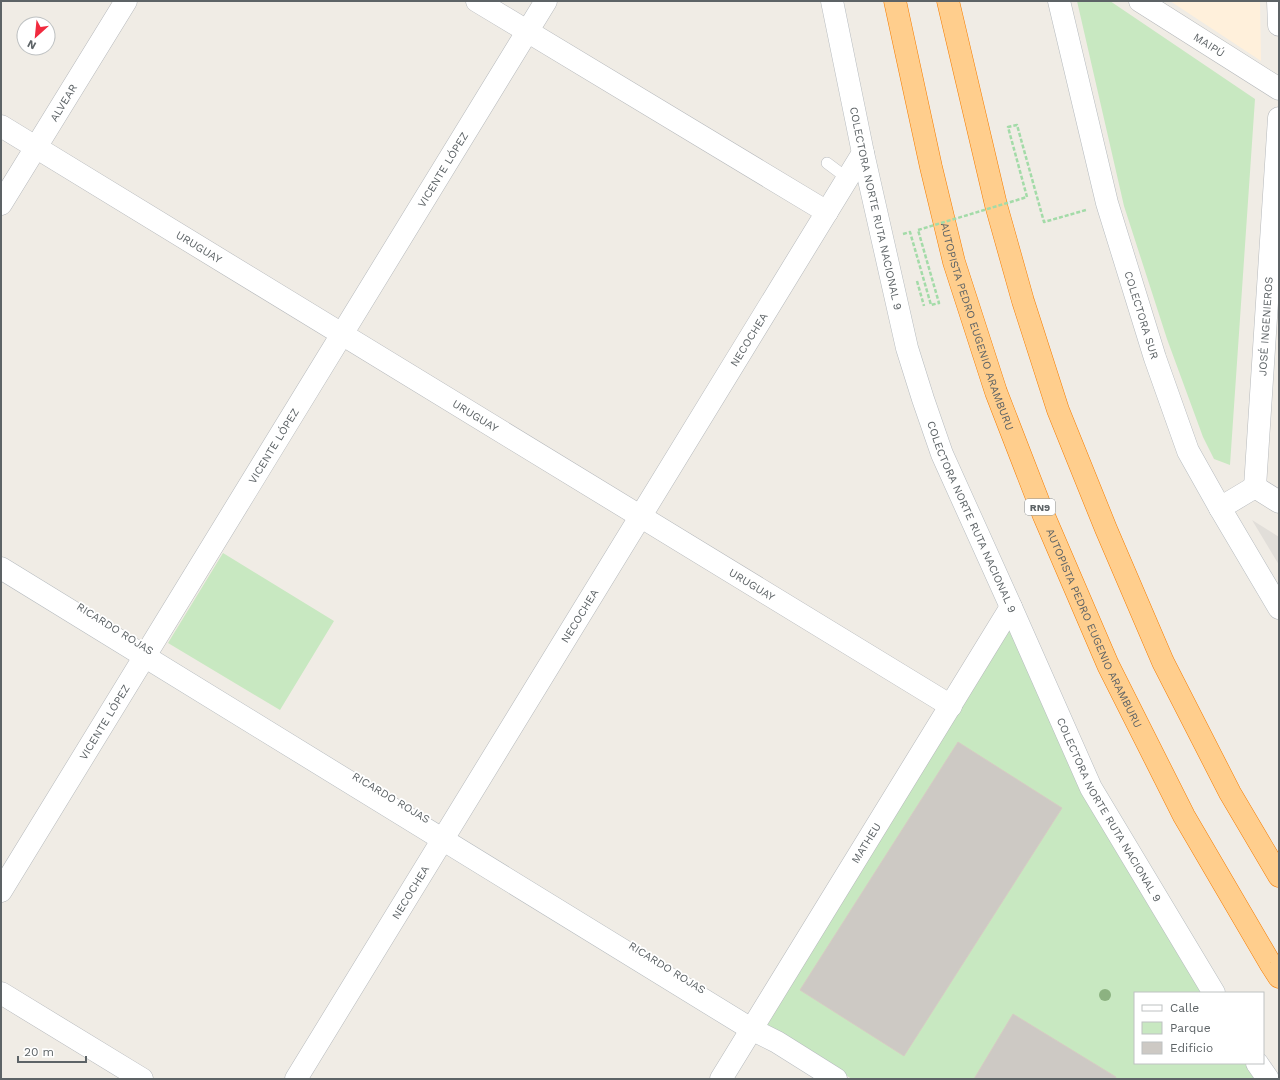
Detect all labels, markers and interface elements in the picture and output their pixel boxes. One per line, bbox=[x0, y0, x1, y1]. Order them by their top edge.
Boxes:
north arrow bbox=[16, 16, 56, 56]
street label: MAIPÚ bbox=[1191, 30, 1228, 60]
text: N bbox=[25, 37, 38, 52]
street label: ALVEAR bbox=[47, 82, 80, 124]
street label: COLECTORA NORTE RUTA NACIONAL 9 bbox=[847, 106, 905, 312]
street label: VICENTE LÓPEZ bbox=[415, 130, 471, 209]
street label: AUTOPISTA PEDRO EUGENIO ARAMBURU bbox=[938, 221, 1017, 432]
street label: URUGUAY bbox=[174, 228, 225, 266]
street label: COLECTORA SUR bbox=[1122, 269, 1161, 361]
street label: JOSÉ INGENIEROS bbox=[1256, 276, 1275, 376]
street label: NECOCHEA bbox=[727, 310, 770, 369]
street label: URUGUAY bbox=[450, 397, 501, 435]
street label: VICENTE LÓPEZ bbox=[246, 406, 302, 486]
street label: COLECTORA NORTE RUTA NACIONAL 9 bbox=[925, 419, 1019, 615]
road number: RN9 bbox=[1025, 499, 1055, 515]
street label: AUTOPISTA PEDRO EUGENIO ARAMBURU bbox=[1044, 526, 1145, 730]
street label: URUGUAY bbox=[727, 566, 778, 604]
street label: NECOCHEA bbox=[558, 587, 601, 645]
street label: RICARDO ROJAS bbox=[74, 600, 156, 658]
street label: VICENTE LÓPEZ bbox=[76, 682, 132, 762]
street label: COLECTORA NORTE RUTA NACIONAL 9 bbox=[1054, 716, 1164, 904]
street label: RICARDO ROJAS bbox=[350, 770, 432, 826]
street label: MATHEU bbox=[849, 820, 883, 866]
street label: NECOCHEA bbox=[389, 863, 432, 921]
street label: RICARDO ROJAS bbox=[626, 939, 708, 997]
legend bbox=[1134, 992, 1264, 1064]
text: Calle bbox=[1170, 1001, 1199, 1015]
text: Parque bbox=[1170, 1021, 1211, 1035]
scale bar bbox=[18, 1038, 86, 1064]
text: Edificio bbox=[1170, 1041, 1213, 1055]
text: 20 m bbox=[24, 1045, 54, 1059]

